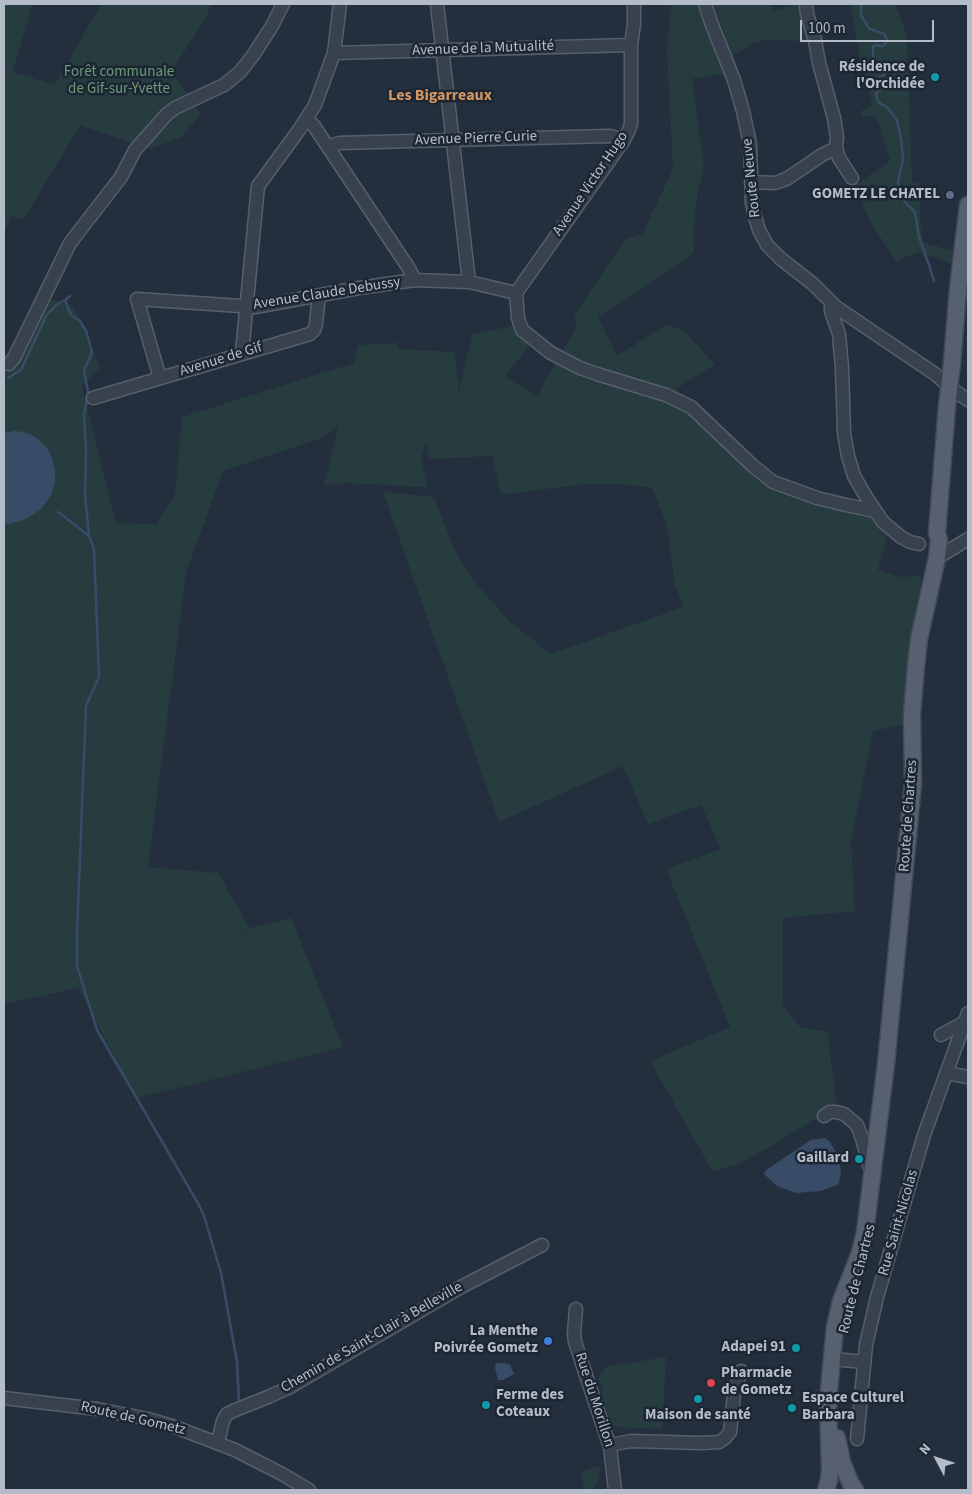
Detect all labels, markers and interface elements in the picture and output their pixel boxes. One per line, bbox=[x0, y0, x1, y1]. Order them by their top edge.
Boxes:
scale bar bbox=[802, 10, 936, 42]
text: 100 m bbox=[808, 18, 846, 39]
street label: Avenue de la Mutualité bbox=[412, 38, 554, 60]
place label: Résidence de l'Orchidée bbox=[839, 59, 925, 94]
park label: Forêt communale de Gif-sur-Yvette bbox=[64, 64, 174, 99]
marker: Résidence de l'Orchidée bbox=[929, 71, 941, 83]
district label: Les Bigarreaux bbox=[388, 86, 492, 106]
street label: Avenue Pierre Curie bbox=[414, 128, 538, 150]
street label: Avenue Victor Hugo bbox=[549, 128, 633, 240]
street label: Route Neuve bbox=[739, 137, 765, 219]
place label: GOMETZ LE CHATEL bbox=[812, 186, 940, 204]
marker: GOMETZ LE CHATEL bbox=[944, 189, 956, 201]
street label: Avenue Claude Debussy bbox=[252, 273, 402, 315]
street label: Avenue de Gif bbox=[178, 339, 264, 381]
street label: Route de Chartres bbox=[896, 759, 922, 873]
place label: Gaillard bbox=[796, 1150, 849, 1168]
marker: Gaillard bbox=[853, 1153, 865, 1165]
street label: Rue Saint-Nicolas bbox=[875, 1168, 923, 1278]
street label: Route de Chartres bbox=[836, 1222, 880, 1336]
street label: Chemin de Saint-Clair à Belleville bbox=[278, 1279, 466, 1397]
place label: La Menthe Poivrée Gometz bbox=[434, 1323, 538, 1358]
marker: La Menthe Poivrée Gometz bbox=[542, 1335, 554, 1347]
place label: Adapei 91 bbox=[722, 1339, 786, 1357]
marker: Adapei 91 bbox=[790, 1342, 802, 1354]
street label: Rue du Morillon bbox=[570, 1350, 618, 1450]
place label: Pharmacie de Gometz bbox=[721, 1365, 792, 1400]
marker: Pharmacie de Gometz bbox=[705, 1377, 717, 1389]
place label: Ferme des Coteaux bbox=[496, 1387, 564, 1422]
place label: Espace Culturel Barbara bbox=[802, 1390, 904, 1425]
marker: Maison de santé bbox=[692, 1393, 704, 1405]
street label: Route de Gometz bbox=[79, 1398, 187, 1440]
marker: Ferme des Coteaux bbox=[480, 1399, 492, 1411]
marker: Espace Culturel Barbara bbox=[786, 1402, 798, 1414]
place label: Maison de santé bbox=[645, 1407, 751, 1425]
north arrow bbox=[912, 1434, 962, 1484]
text: N bbox=[915, 1439, 936, 1459]

